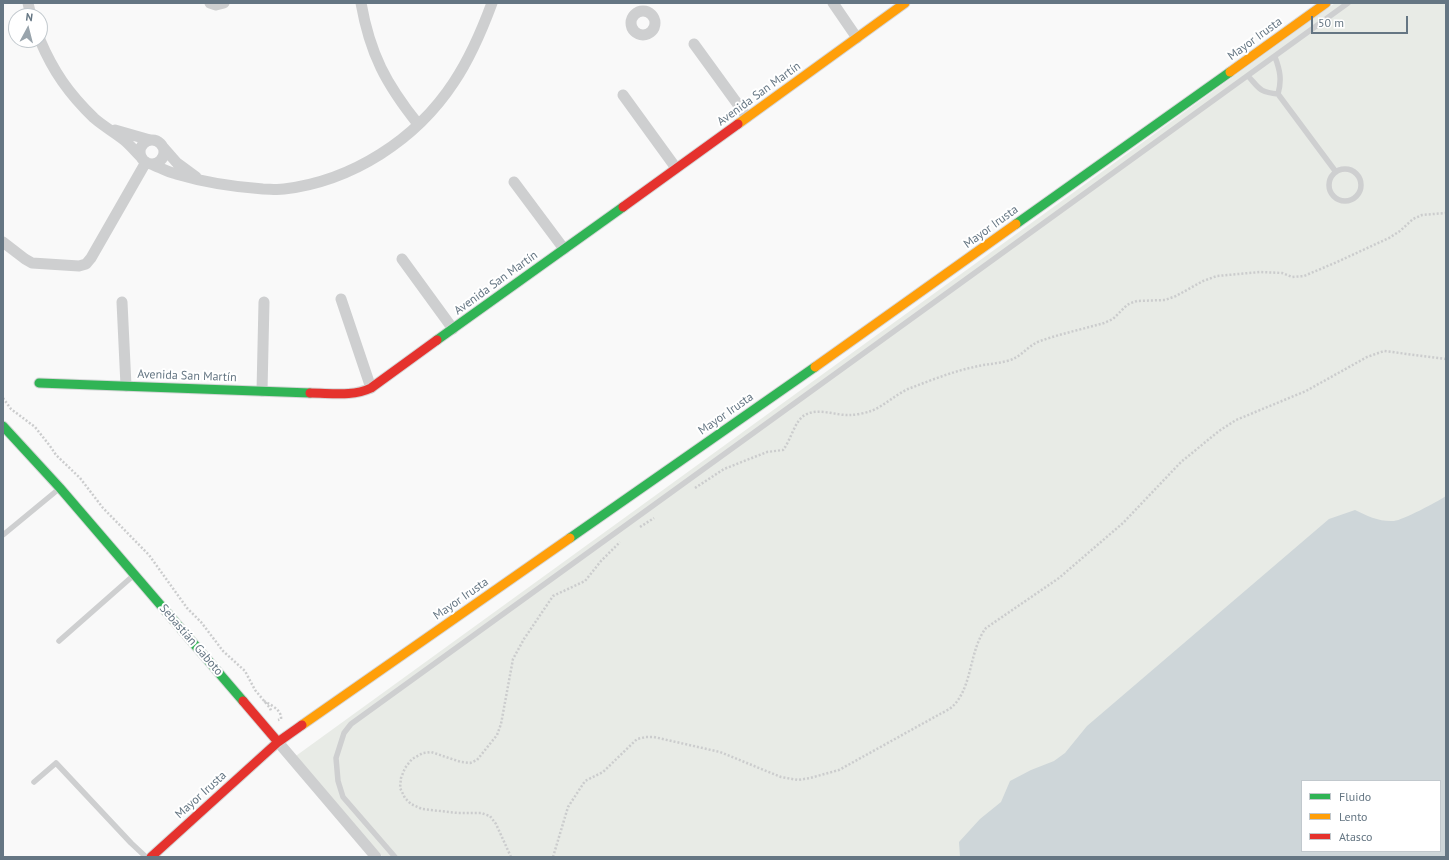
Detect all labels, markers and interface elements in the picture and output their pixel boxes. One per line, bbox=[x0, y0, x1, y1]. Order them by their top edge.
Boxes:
north arrow bbox=[8, 8, 48, 48]
scale bar bbox=[1313, 8, 1410, 34]
text: N bbox=[25, 10, 34, 24]
street label: Mayor Irusta bbox=[1225, 14, 1285, 64]
text: 50 m bbox=[1318, 15, 1344, 30]
street label: Avenida San Martín bbox=[714, 59, 804, 129]
street label: Mayor Irusta bbox=[961, 202, 1021, 252]
street label: Avenida San Martín bbox=[451, 248, 541, 318]
street label: Avenida San Martín bbox=[137, 367, 237, 385]
street label: Mayor Irusta bbox=[696, 390, 756, 438]
street label: Mayor Irusta bbox=[431, 575, 491, 623]
street label: Sebastián Gaboto bbox=[156, 601, 226, 679]
street label: Mayor Irusta bbox=[173, 768, 229, 822]
legend bbox=[1301, 780, 1441, 852]
text: Fluido bbox=[1339, 789, 1371, 804]
text: Lento bbox=[1339, 809, 1368, 824]
text: Atasco bbox=[1339, 829, 1372, 844]

